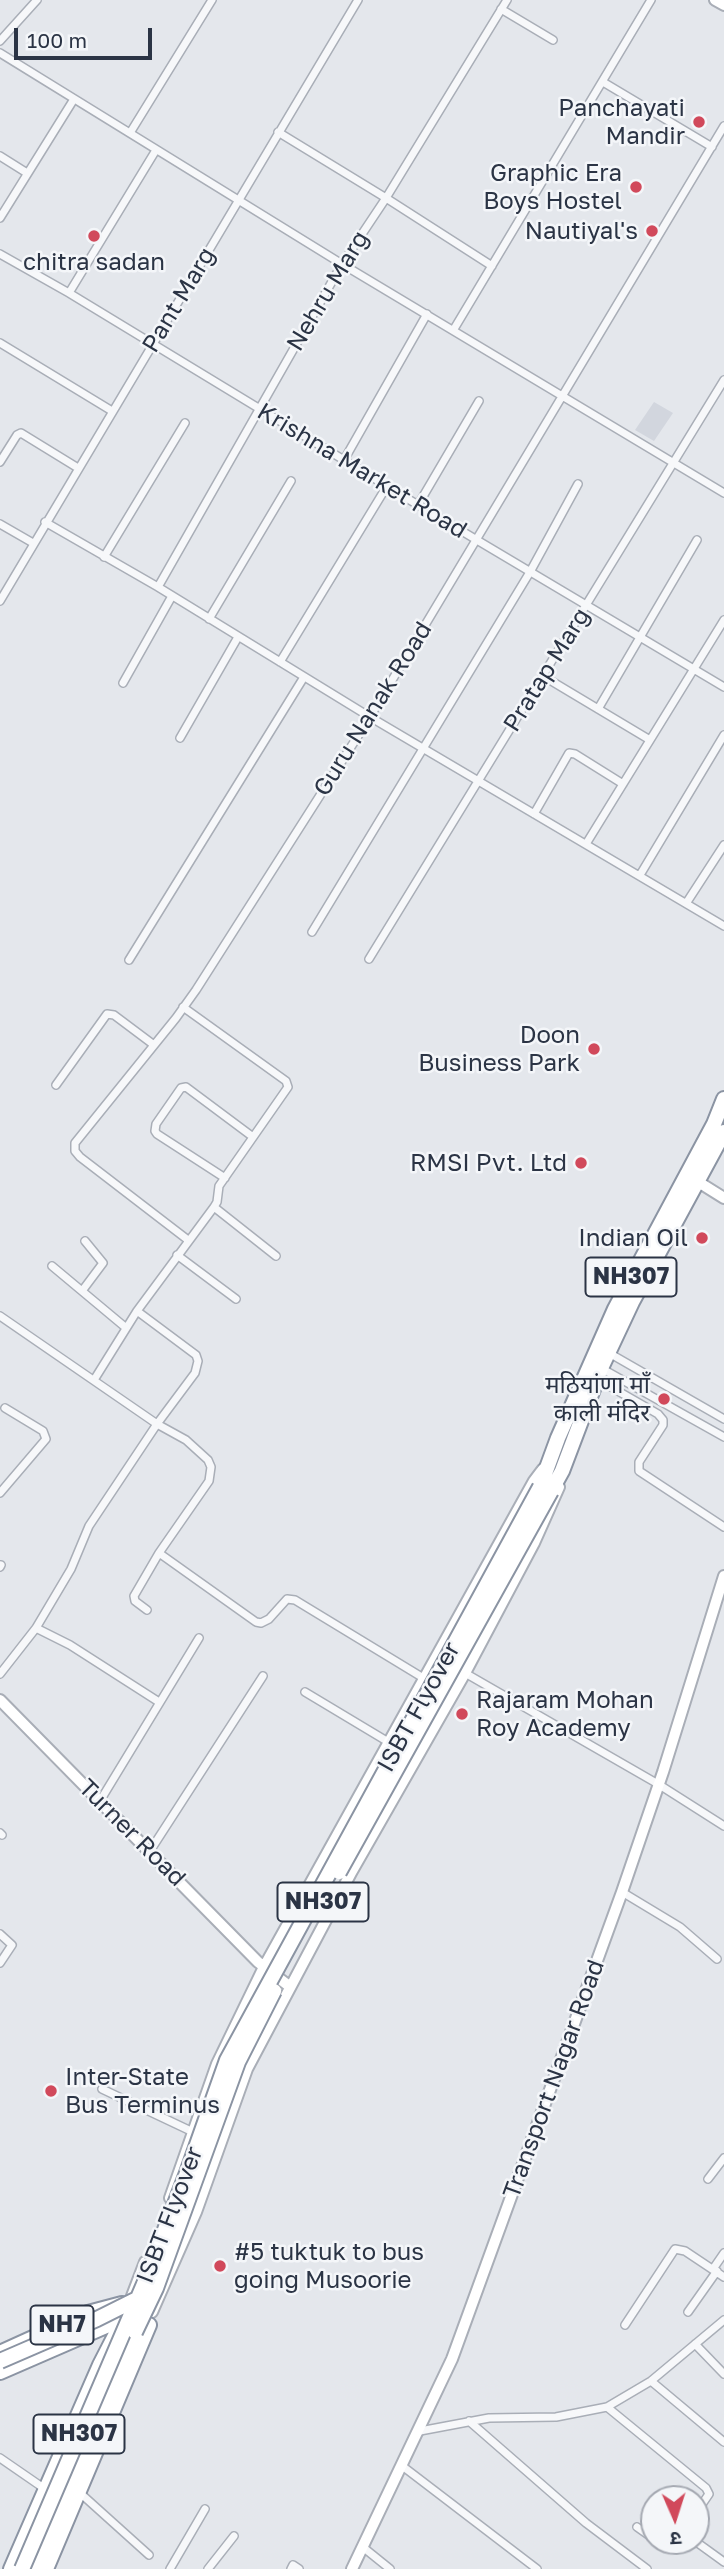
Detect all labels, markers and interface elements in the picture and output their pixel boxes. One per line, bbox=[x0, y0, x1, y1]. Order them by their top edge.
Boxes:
scale bar bbox=[18, 14, 156, 58]
text: 100 m bbox=[27, 27, 87, 53]
place label: Panchayati Mandir bbox=[558, 94, 685, 150]
marker: Panchayati Mandir bbox=[691, 114, 707, 130]
place label: Graphic Era Boys Hostel bbox=[483, 159, 622, 215]
marker: Graphic Era Boys Hostel bbox=[628, 179, 644, 195]
place label: Nautiyal's bbox=[525, 217, 638, 245]
marker: Nautiyal's bbox=[644, 223, 660, 239]
street label: Nehru Marg bbox=[281, 226, 375, 356]
marker: chitra sadan bbox=[86, 228, 102, 244]
street label: Pant Marg bbox=[136, 242, 222, 358]
place label: chitra sadan bbox=[23, 248, 165, 276]
street label: Krishna Market Road bbox=[252, 397, 472, 545]
street label: Pratap Marg bbox=[498, 603, 596, 737]
street label: Guru Nanak Road bbox=[308, 617, 438, 801]
place label: Doon Business Park bbox=[418, 1021, 580, 1077]
marker: Doon Business Park bbox=[586, 1041, 602, 1057]
place label: RMSI Pvt. Ltd bbox=[410, 1149, 567, 1177]
marker: RMSI Pvt. Ltd bbox=[573, 1155, 589, 1171]
place label: Indian Oil bbox=[578, 1224, 688, 1252]
marker: Indian Oil bbox=[694, 1230, 710, 1246]
road number: NH307 bbox=[586, 1258, 676, 1296]
place label: मठियांणा माँ काली मंदिर bbox=[545, 1371, 650, 1427]
marker: मठियांणा माँ काली मंदिर bbox=[656, 1391, 672, 1407]
street label: ISBT Flyover bbox=[372, 1637, 466, 1777]
place label: Rajaram Mohan Roy Academy bbox=[476, 1686, 654, 1742]
marker: Rajaram Mohan Roy Academy bbox=[454, 1706, 470, 1722]
street label: Turner Road bbox=[73, 1774, 191, 1892]
road number: NH307 bbox=[278, 1882, 368, 1922]
street label: Transport Nagar Road bbox=[497, 1956, 611, 2202]
place label: Inter-State Bus Terminus bbox=[65, 2063, 220, 2119]
marker: Inter-State Bus Terminus bbox=[43, 2083, 59, 2099]
street label: ISBT Flyover bbox=[131, 2143, 209, 2287]
place label: #5 tuktuk to bus going Musoorie bbox=[234, 2238, 424, 2294]
marker: #5 tuktuk to bus going Musoorie bbox=[212, 2258, 228, 2274]
road number: NH7 bbox=[31, 2306, 94, 2344]
road number: NH307 bbox=[34, 2414, 124, 2454]
north arrow bbox=[640, 2485, 710, 2555]
text: उ bbox=[670, 2528, 682, 2551]

